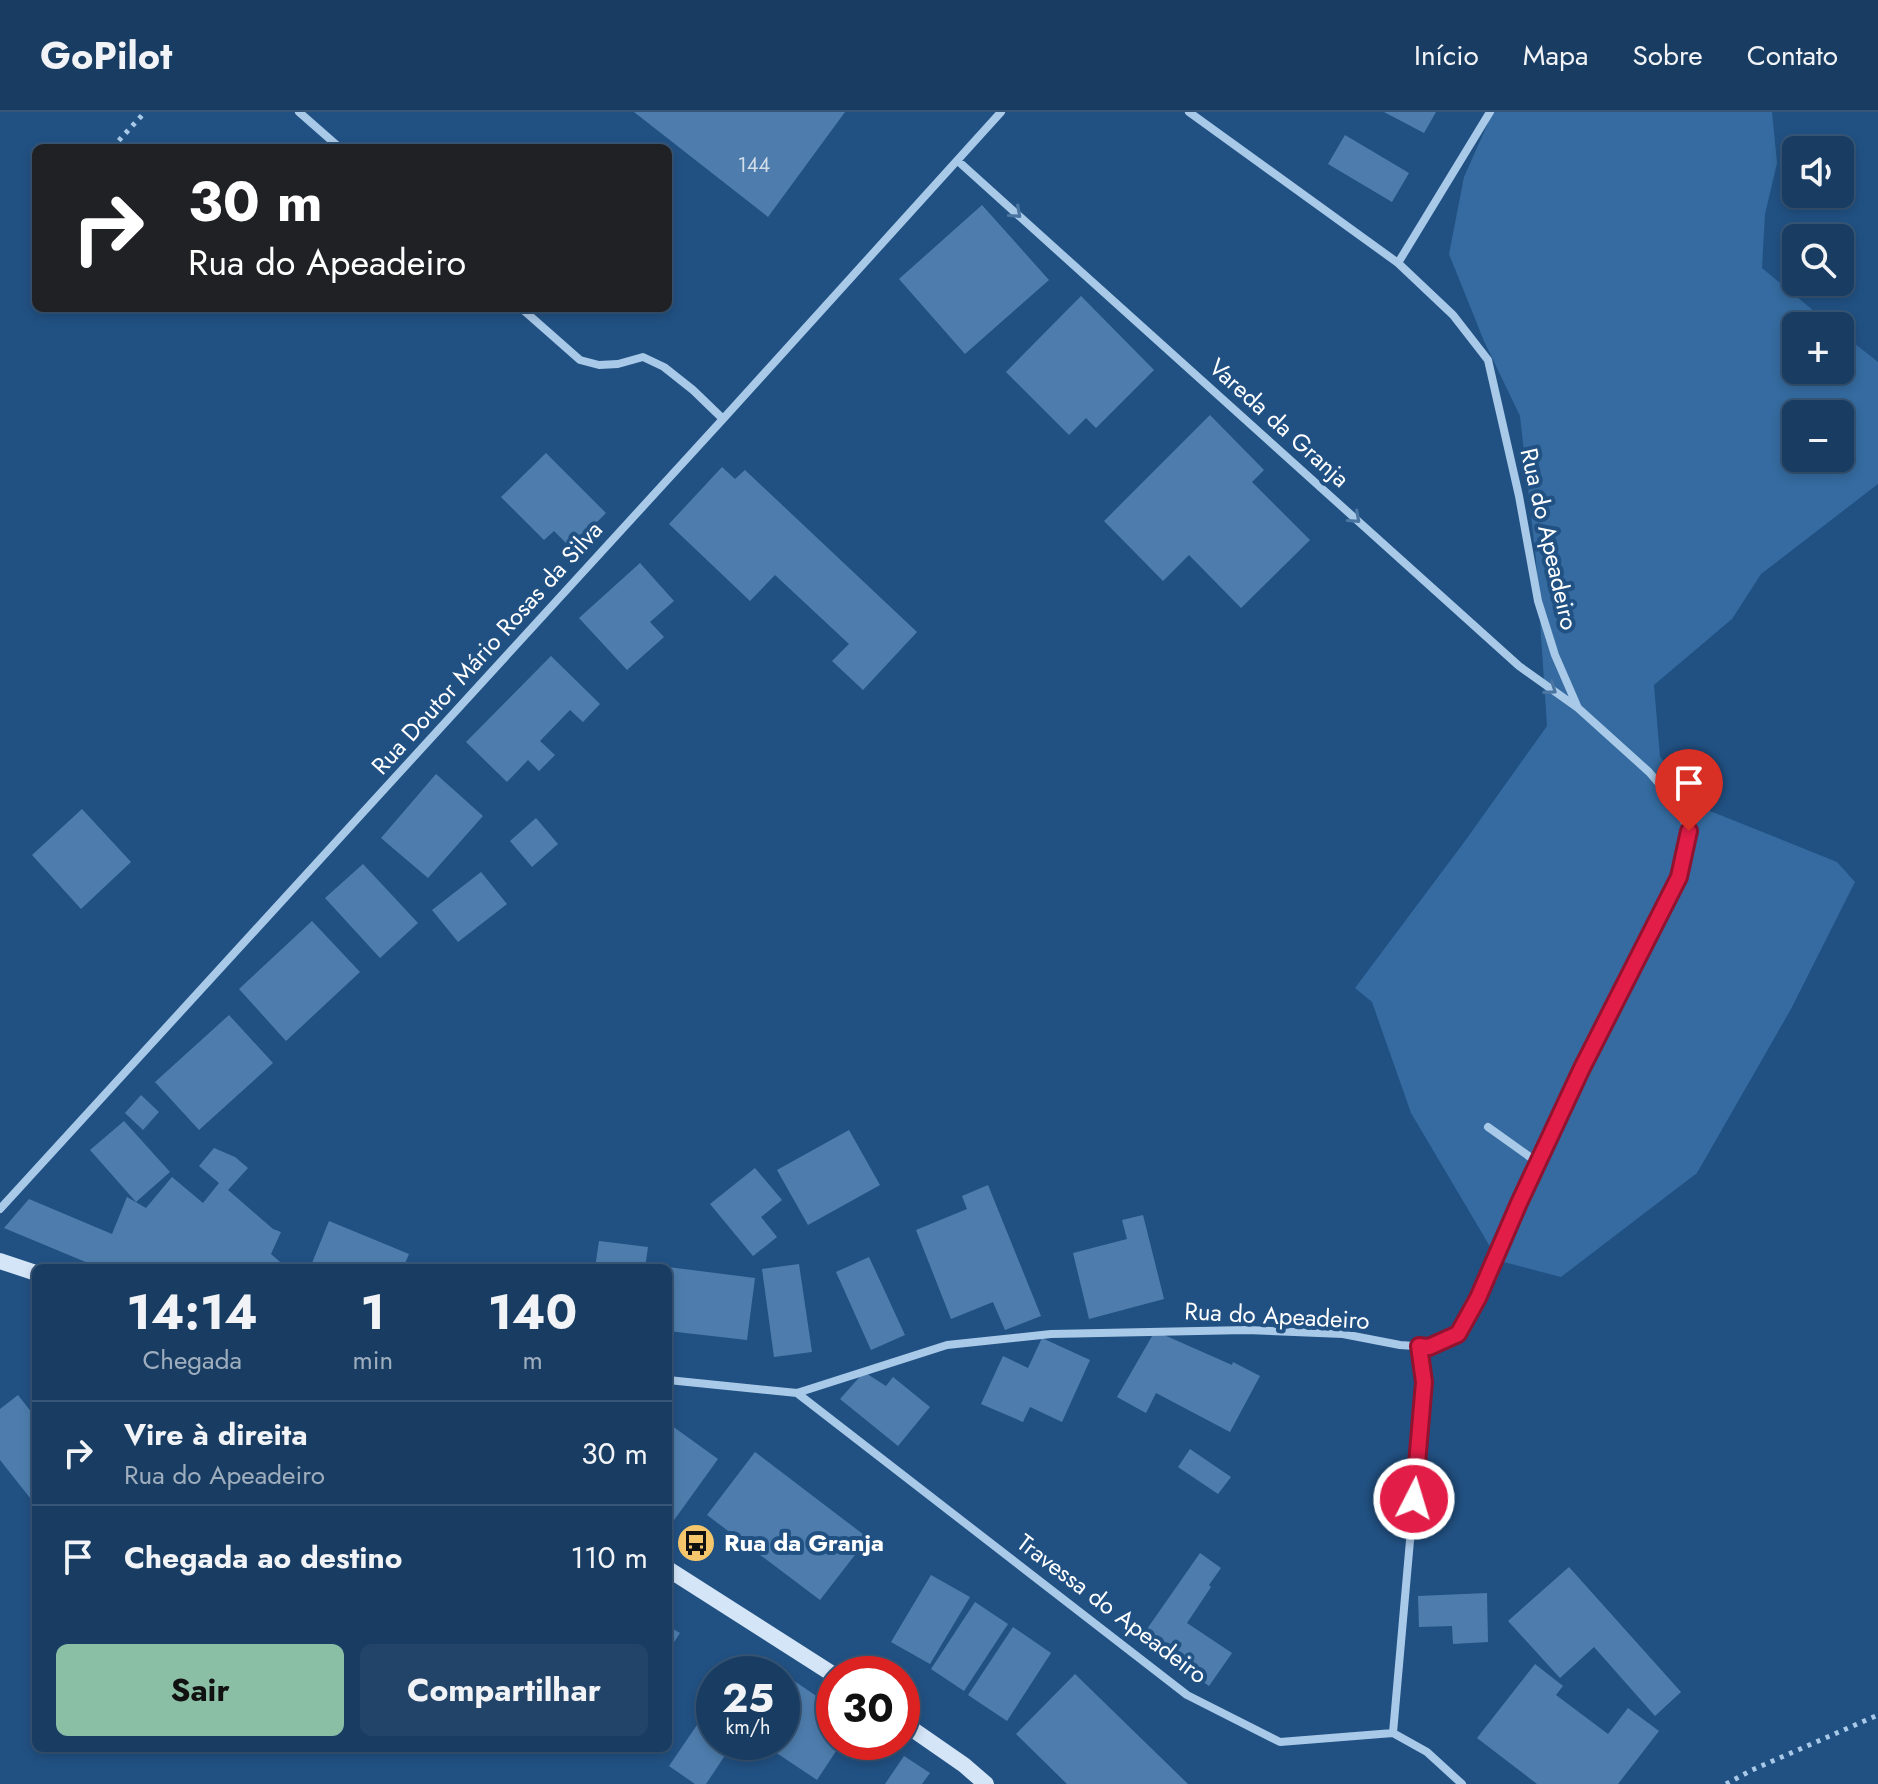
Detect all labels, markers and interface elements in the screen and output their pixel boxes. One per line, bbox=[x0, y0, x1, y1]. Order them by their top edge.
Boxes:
text: GoPilot bbox=[40, 28, 172, 83]
text: Início bbox=[1414, 35, 1479, 76]
text: Mapa bbox=[1523, 35, 1588, 76]
text: Sobre bbox=[1632, 35, 1703, 76]
text: Contato bbox=[1747, 35, 1838, 76]
map controls bbox=[1782, 136, 1854, 472]
button: sound bbox=[1782, 136, 1854, 208]
house number: 144 bbox=[738, 151, 770, 180]
text: 30 m bbox=[188, 161, 323, 242]
icon: right bbox=[56, 176, 160, 280]
one-way arrow bbox=[1007, 203, 1022, 217]
button: search bbox=[1782, 224, 1854, 296]
text: Rua do Apeadeiro bbox=[188, 236, 466, 288]
button: + bbox=[1782, 312, 1854, 384]
street label: Vareda da Granja bbox=[1201, 350, 1357, 495]
button: − bbox=[1782, 400, 1854, 472]
street label: Rua do Apeadeiro bbox=[1512, 445, 1587, 633]
one-way arrow bbox=[1345, 508, 1360, 523]
street label: Rua Doutor Mário Rosas da Silva bbox=[363, 513, 610, 782]
one-way arrow bbox=[1542, 679, 1556, 694]
pin bbox=[1655, 749, 1723, 831]
icon: arrive bbox=[1667, 761, 1711, 805]
text: 14:14 bbox=[127, 1278, 258, 1347]
text: 1 bbox=[361, 1278, 385, 1347]
text: 140 bbox=[488, 1278, 577, 1347]
street label: Rua do Apeadeiro bbox=[1184, 1293, 1371, 1338]
text: Chegada bbox=[142, 1341, 242, 1379]
text: min bbox=[352, 1341, 393, 1379]
text: m bbox=[522, 1341, 543, 1379]
text: Vire à direita bbox=[124, 1413, 308, 1456]
icon: right bbox=[56, 1431, 100, 1475]
text: 30 m bbox=[581, 1432, 648, 1475]
text: Rua do Apeadeiro bbox=[124, 1456, 325, 1494]
position arrow bbox=[1372, 1457, 1456, 1541]
bus stop icon: Rua da Granja bbox=[675, 1522, 717, 1564]
place label: Rua da Granja bbox=[724, 1525, 884, 1560]
street label: Travessa do Apeadeiro bbox=[1010, 1525, 1215, 1692]
icon: arrive bbox=[56, 1535, 100, 1579]
text: Chegada ao destino bbox=[124, 1536, 402, 1579]
text: 110 m bbox=[571, 1536, 648, 1579]
button: Sair bbox=[56, 1644, 344, 1736]
button: Compartilhar bbox=[360, 1644, 648, 1736]
speed limit sign: 30 bbox=[816, 1656, 920, 1760]
text: 25 bbox=[722, 1669, 774, 1727]
text: km/h bbox=[725, 1713, 771, 1742]

